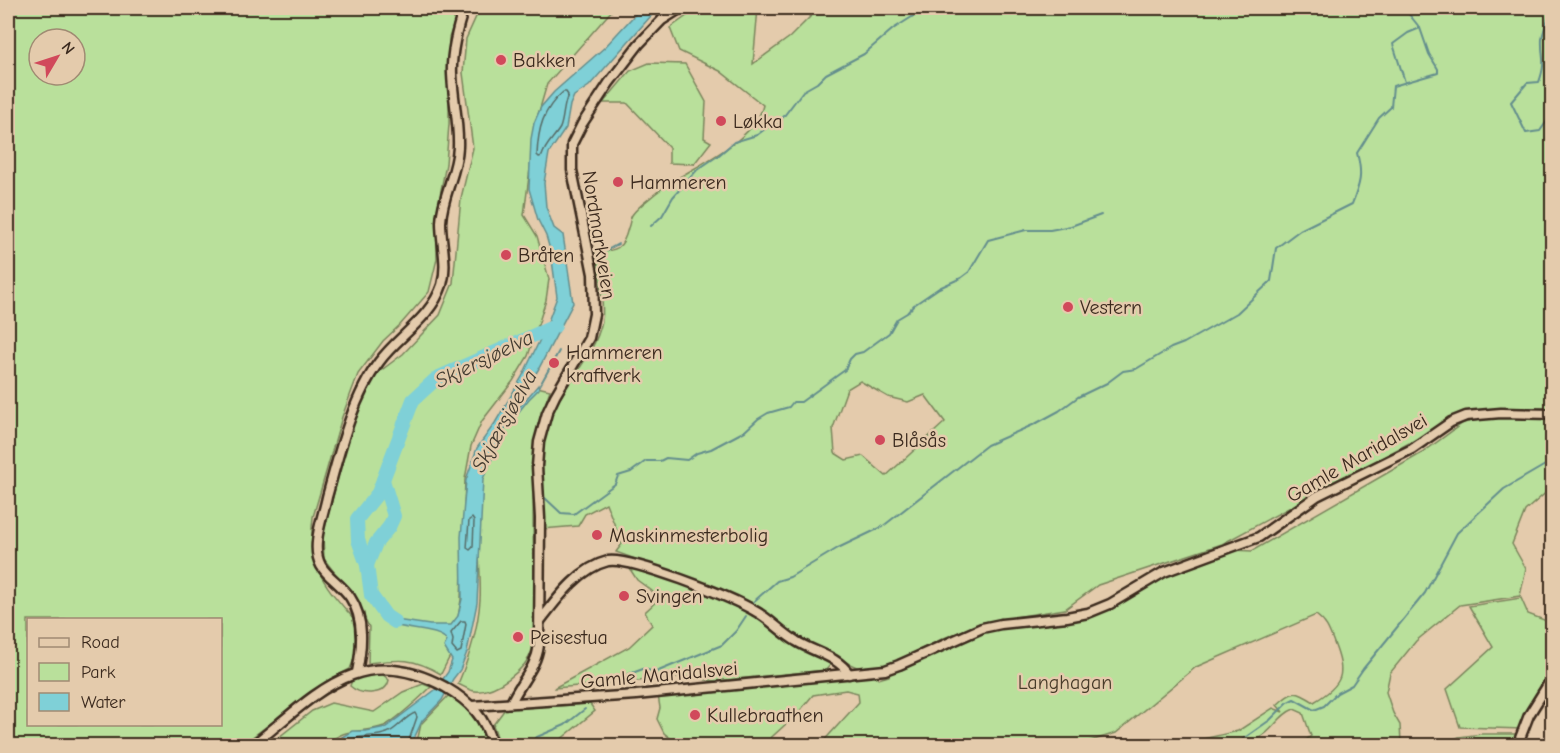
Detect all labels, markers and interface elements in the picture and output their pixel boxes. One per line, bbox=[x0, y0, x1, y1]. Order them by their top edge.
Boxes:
north arrow bbox=[27, 27, 87, 87]
text: N bbox=[58, 38, 78, 58]
place label: Bakken bbox=[513, 49, 576, 72]
marker: Bakken bbox=[494, 53, 508, 67]
place label: Løkka bbox=[733, 110, 783, 133]
marker: Løkka bbox=[714, 114, 728, 128]
street label: Nordmarkveien bbox=[577, 169, 621, 301]
place label: Hammeren bbox=[630, 171, 727, 194]
marker: Hammeren bbox=[611, 175, 625, 189]
place label: Bråten bbox=[518, 244, 574, 267]
marker: Bråten bbox=[499, 248, 513, 262]
place label: Vestern bbox=[1080, 296, 1142, 319]
marker: Vestern bbox=[1061, 300, 1075, 314]
water label: Skjersjøelva bbox=[431, 325, 537, 393]
place label: Hammeren kraftverk bbox=[566, 341, 663, 387]
marker: Hammeren kraftverk bbox=[547, 356, 561, 370]
water label: Skjærsjøelva bbox=[466, 366, 542, 476]
street label: Gamle Maridalsvei bbox=[1283, 409, 1431, 507]
place label: Blåsås bbox=[892, 429, 946, 452]
marker: Blåsås bbox=[873, 433, 887, 447]
place label: Maskinmesterbolig bbox=[609, 524, 768, 547]
marker: Maskinmesterbolig bbox=[590, 528, 604, 542]
place label: Svingen bbox=[636, 585, 703, 608]
marker: Svingen bbox=[617, 589, 631, 603]
legend bbox=[27, 618, 222, 726]
place label: Peisestua bbox=[530, 626, 608, 649]
marker: Peisestua bbox=[511, 630, 525, 644]
text: Road bbox=[81, 632, 120, 653]
street label: Gamle Maridalsvei bbox=[579, 657, 739, 693]
text: Park bbox=[81, 662, 116, 683]
park label: Langhagan bbox=[1018, 671, 1112, 694]
text: Water bbox=[81, 692, 126, 713]
place label: Kullebraathen bbox=[707, 704, 824, 727]
marker: Kullebraathen bbox=[688, 708, 702, 722]

